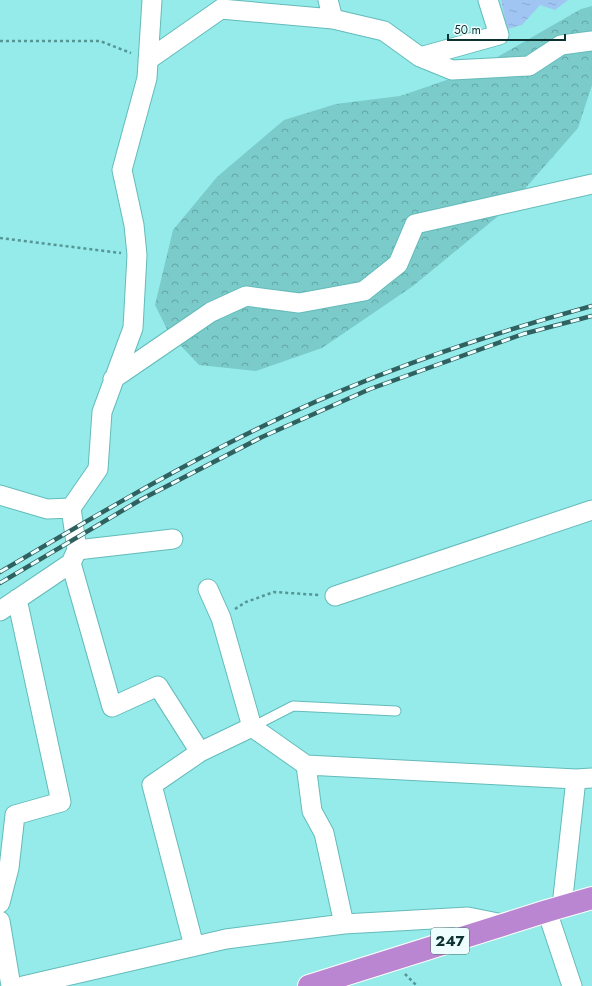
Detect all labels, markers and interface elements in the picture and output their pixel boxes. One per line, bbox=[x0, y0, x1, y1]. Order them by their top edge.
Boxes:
scale bar bbox=[448, 16, 565, 42]
text: 50 m bbox=[454, 21, 481, 39]
road number: 247 bbox=[431, 928, 469, 954]

